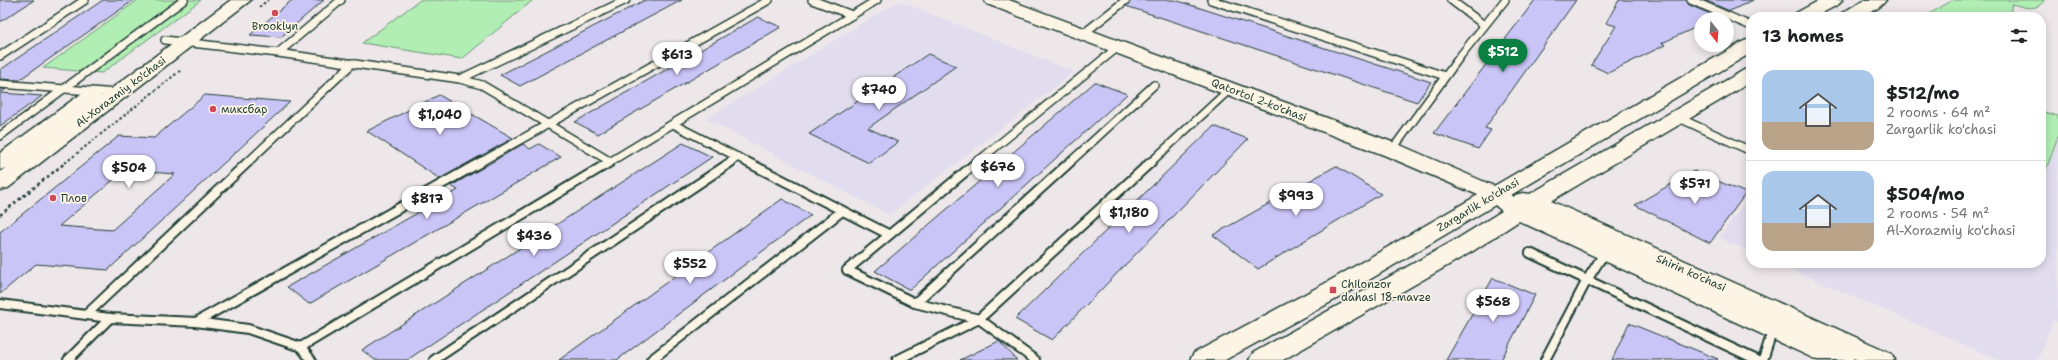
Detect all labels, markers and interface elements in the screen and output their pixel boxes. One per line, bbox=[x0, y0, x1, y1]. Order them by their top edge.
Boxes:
marker: Brooklyn bbox=[270, 8, 280, 18]
north arrow bbox=[1694, 12, 1734, 52]
map controls bbox=[1694, 12, 1734, 52]
place label: Brooklyn bbox=[252, 19, 299, 34]
text: 13 homes bbox=[1762, 25, 1844, 47]
icon: filters bbox=[2008, 25, 2030, 47]
pin: $512 bbox=[1479, 39, 1527, 73]
pin: $613 bbox=[653, 42, 701, 76]
text: $512 bbox=[1487, 43, 1519, 60]
text: $613 bbox=[661, 46, 693, 63]
street label: Al-Xorazmiy ko'chasi bbox=[73, 53, 169, 131]
street label: Qatortol 2-ko'chasi bbox=[1209, 75, 1309, 125]
pin: $740 bbox=[855, 77, 903, 111]
text: $740 bbox=[861, 81, 897, 98]
text: $512/mo bbox=[1886, 82, 1960, 104]
icon: home bbox=[1794, 86, 1842, 134]
place label: миксбар bbox=[221, 102, 267, 117]
pin: $1,040 bbox=[407, 102, 473, 136]
marker: миксбар bbox=[208, 104, 218, 114]
text: 2 rooms · 64 m² bbox=[1886, 104, 1990, 121]
text: $1,040 bbox=[418, 106, 462, 123]
text: Zargarlik ko'chasi bbox=[1886, 121, 1996, 138]
pin: $676 bbox=[974, 154, 1022, 188]
pin: $504 bbox=[105, 155, 153, 189]
text: $676 bbox=[980, 158, 1016, 175]
text: $504 bbox=[111, 159, 147, 176]
pin: $571 bbox=[1671, 171, 1719, 205]
street label: Zargarlik ko'chasi bbox=[1434, 175, 1522, 235]
text: $571 bbox=[1679, 175, 1711, 192]
pin: $993 bbox=[1272, 183, 1320, 217]
text: $504/mo bbox=[1886, 183, 1965, 205]
pin: $817 bbox=[403, 186, 451, 220]
text: $993 bbox=[1278, 187, 1314, 204]
icon: home bbox=[1794, 187, 1842, 235]
text: $817 bbox=[411, 190, 443, 207]
place label: Плов bbox=[61, 191, 87, 206]
marker: Плов bbox=[48, 193, 58, 203]
pin: $1,180 bbox=[1096, 200, 1162, 234]
text: $1,180 bbox=[1109, 204, 1149, 221]
text: 2 rooms · 54 m² bbox=[1886, 205, 1989, 222]
text: Al-Xorazmiy ko'chasi bbox=[1886, 222, 2016, 239]
pin: $436 bbox=[510, 223, 558, 257]
text: $436 bbox=[516, 227, 552, 244]
pin: $552 bbox=[666, 251, 714, 285]
street label: Shirin ko'chasi bbox=[1654, 251, 1728, 295]
text: $552 bbox=[673, 255, 707, 272]
place label: Chilonzor dahasi 18-mavze bbox=[1341, 277, 1431, 305]
marker: Chilonzor dahasi 18-mavze bbox=[1328, 285, 1338, 295]
pin: $568 bbox=[1469, 289, 1517, 323]
text: $568 bbox=[1475, 293, 1511, 310]

